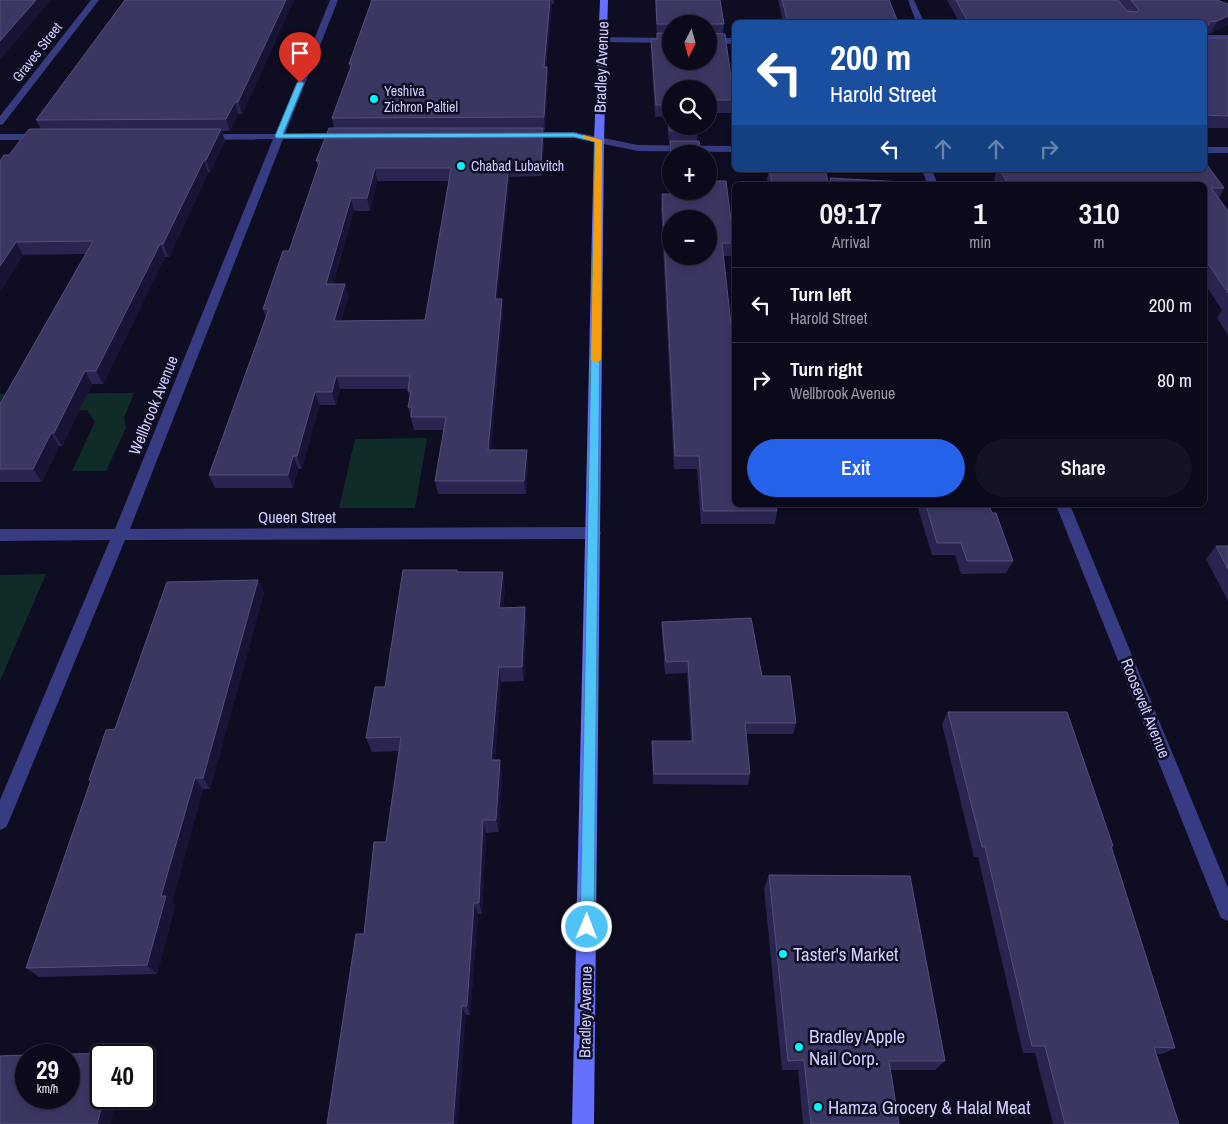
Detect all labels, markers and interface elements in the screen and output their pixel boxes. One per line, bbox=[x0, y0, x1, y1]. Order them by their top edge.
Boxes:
north arrow bbox=[662, 15, 718, 70]
map controls bbox=[662, 15, 717, 265]
street label: Graves Street bbox=[8, 19, 66, 85]
street label: Bradley Avenue bbox=[588, 21, 614, 113]
pin bbox=[279, 32, 321, 83]
text: 200 m bbox=[830, 34, 911, 81]
icon: arrive bbox=[286, 39, 314, 67]
icon: left bbox=[747, 40, 812, 105]
text: Harold Street bbox=[830, 79, 936, 109]
button: search bbox=[662, 80, 717, 135]
place label: Yeshiva Zichron Paltiel bbox=[384, 82, 458, 116]
marker: Yeshiva Zichron Paltiel bbox=[368, 93, 380, 105]
icon: left bbox=[876, 135, 904, 163]
icon: ahead bbox=[929, 135, 957, 163]
icon: ahead bbox=[982, 135, 1010, 163]
icon: right bbox=[1035, 135, 1063, 163]
button: + bbox=[662, 145, 717, 200]
place label: Chabad Lubavitch bbox=[471, 157, 564, 175]
marker: Chabad Lubavitch bbox=[455, 160, 467, 172]
text: 09:17 bbox=[819, 193, 882, 233]
text: 1 bbox=[973, 193, 987, 233]
text: 310 bbox=[1079, 193, 1120, 233]
button: − bbox=[662, 210, 717, 265]
text: Arrival bbox=[832, 231, 870, 253]
text: min bbox=[969, 231, 991, 253]
text: m bbox=[1094, 231, 1105, 253]
text: Turn left bbox=[790, 281, 851, 307]
icon: left bbox=[747, 291, 775, 319]
text: 200 m bbox=[1149, 292, 1192, 318]
text: Harold Street bbox=[790, 307, 867, 329]
street label: Wellbrook Avenue bbox=[123, 352, 183, 458]
text: Turn right bbox=[790, 356, 862, 382]
icon: right bbox=[747, 366, 775, 394]
text: 80 m bbox=[1157, 367, 1192, 393]
text: Wellbrook Avenue bbox=[790, 382, 895, 404]
button: Exit bbox=[747, 439, 965, 497]
button: Share bbox=[975, 439, 1192, 497]
street label: Queen Street bbox=[258, 506, 336, 528]
street label: Roosevelt Avenue bbox=[1116, 655, 1176, 761]
position arrow bbox=[560, 900, 612, 952]
place label: Taster's Market bbox=[793, 941, 899, 967]
marker: Taster's Market bbox=[777, 948, 789, 960]
street label: Bradley Avenue bbox=[573, 966, 597, 1058]
place label: Bradley Apple Nail Corp. bbox=[809, 1023, 905, 1071]
marker: Bradley Apple Nail Corp. bbox=[793, 1041, 805, 1053]
speed limit sign: 40 bbox=[90, 1044, 155, 1109]
text: 29 bbox=[36, 1053, 59, 1087]
text: km/h bbox=[37, 1081, 58, 1097]
place label: Hamza Grocery & Halal Meat bbox=[828, 1094, 1031, 1120]
marker: Hamza Grocery & Halal Meat bbox=[812, 1101, 824, 1113]

